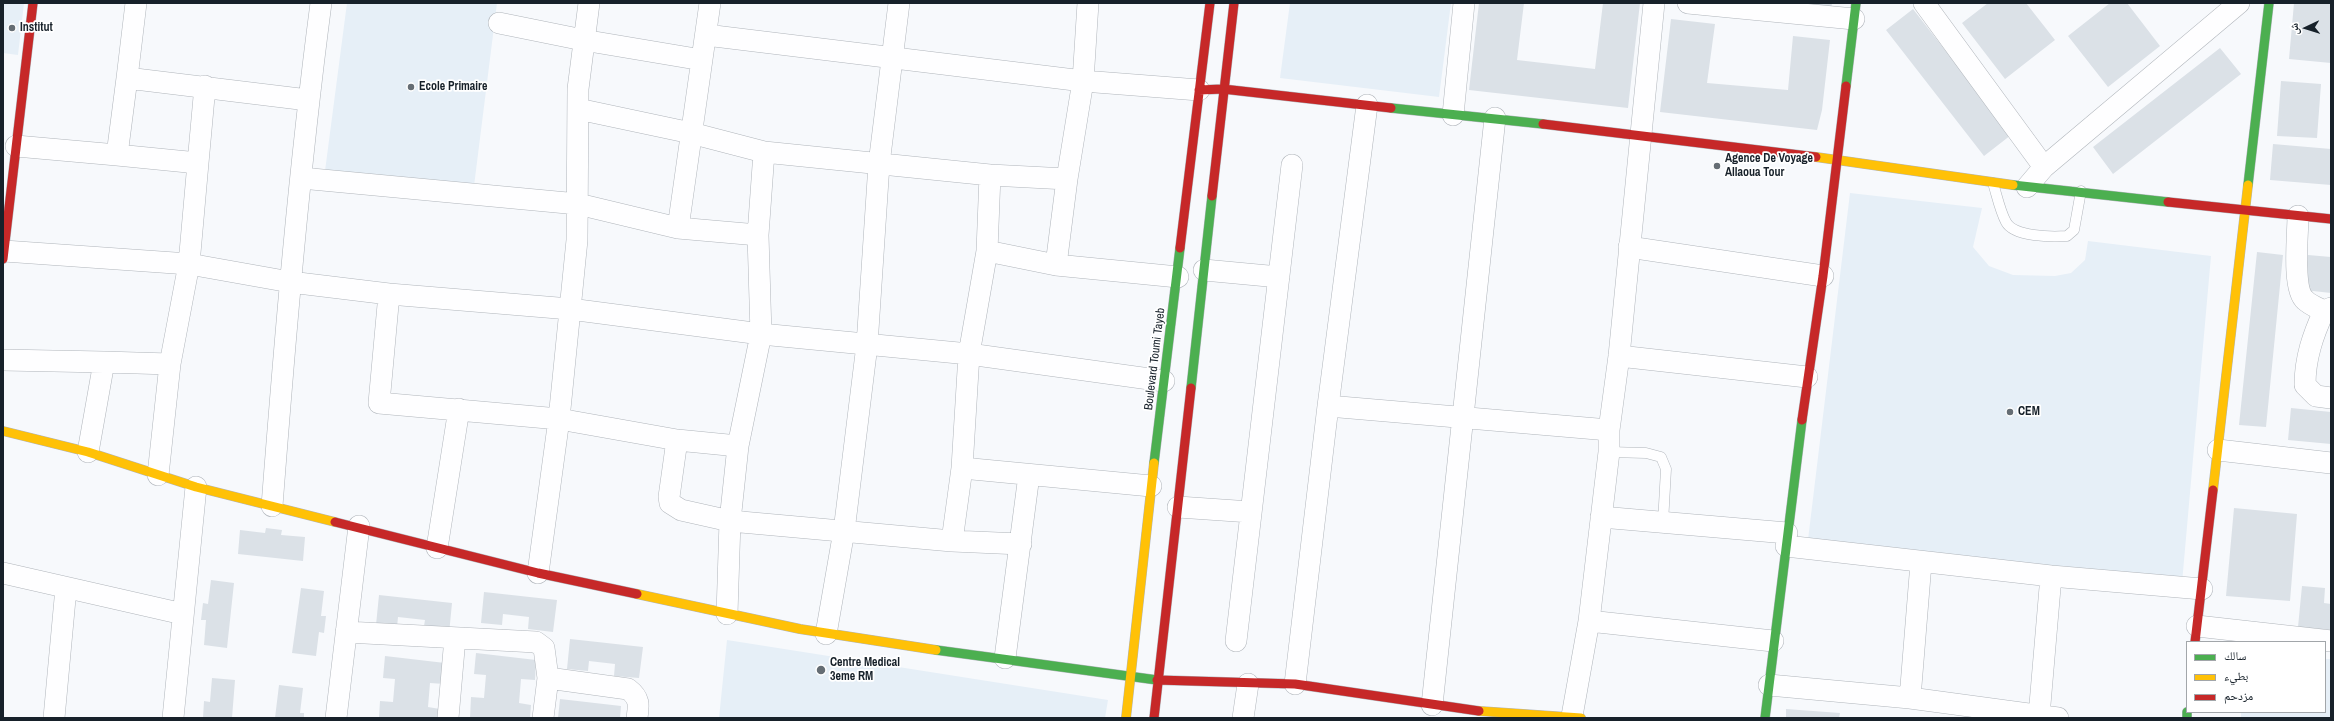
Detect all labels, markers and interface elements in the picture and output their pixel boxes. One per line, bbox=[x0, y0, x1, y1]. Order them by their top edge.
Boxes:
north arrow bbox=[2286, 8, 2326, 48]
place label: Institut bbox=[20, 21, 53, 35]
marker: Institut bbox=[7, 23, 17, 33]
text: ش bbox=[2287, 23, 2301, 35]
place label: Ecole Primaire bbox=[419, 80, 487, 94]
marker: Ecole Primaire bbox=[406, 82, 416, 92]
place label: Agence De Voyage Allaoua Tour bbox=[1725, 152, 1813, 180]
marker: Agence De Voyage Allaoua Tour bbox=[1712, 161, 1722, 171]
street label: Boulevard Toumi Tayeb bbox=[1142, 307, 1168, 411]
place label: CEM bbox=[2018, 405, 2040, 419]
marker: CEM bbox=[2005, 407, 2015, 417]
legend bbox=[2186, 641, 2326, 713]
text: سالك bbox=[2224, 648, 2246, 664]
place label: Centre Medical 3eme RM bbox=[830, 656, 900, 684]
marker: Centre Medical 3eme RM bbox=[815, 664, 827, 676]
text: بطيء bbox=[2224, 668, 2248, 684]
text: مزدحم bbox=[2224, 688, 2253, 704]

